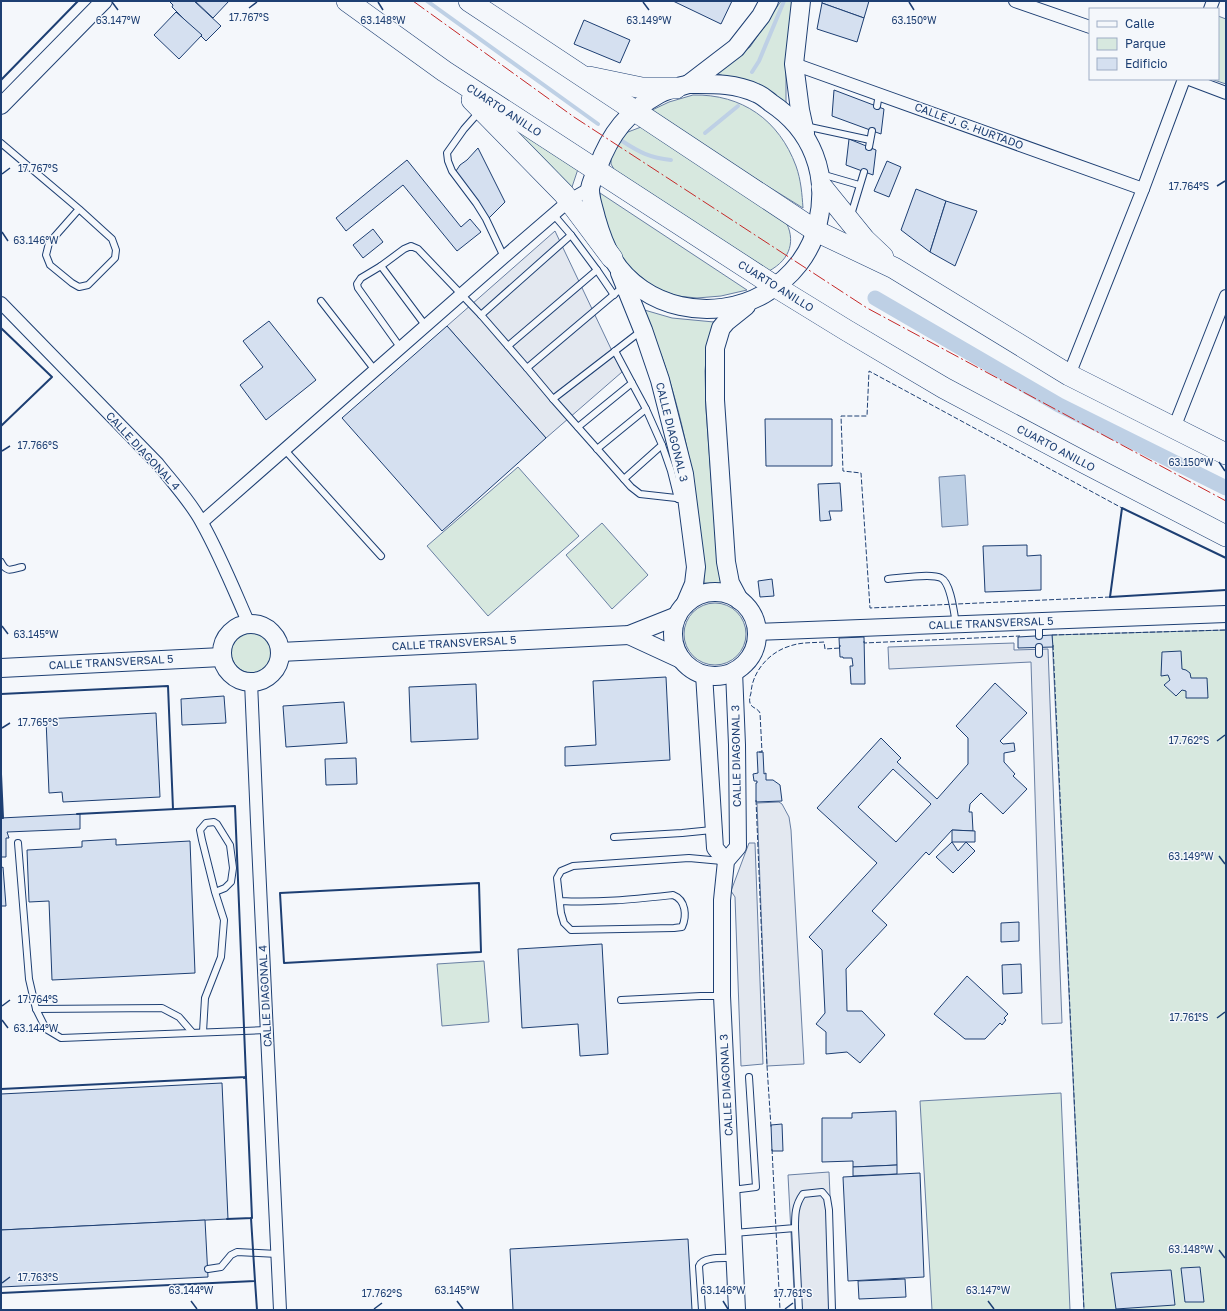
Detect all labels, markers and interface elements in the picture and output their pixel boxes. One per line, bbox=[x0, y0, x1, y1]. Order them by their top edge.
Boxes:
legend bbox=[1089, 8, 1219, 80]
text: 17.767°S bbox=[229, 11, 269, 23]
text: 63.147°W bbox=[96, 14, 141, 26]
text: 63.148°W bbox=[360, 14, 406, 26]
text: 63.149°W bbox=[626, 14, 672, 26]
text: 63.150°W bbox=[891, 14, 937, 26]
text: Calle bbox=[1125, 16, 1155, 31]
text: Parque bbox=[1125, 36, 1166, 51]
text: Edificio bbox=[1125, 56, 1167, 71]
street label: CUARTO ANILLO bbox=[464, 80, 544, 139]
street label: CALLE J. G. HURTADO bbox=[913, 100, 1025, 151]
text: 17.767°S bbox=[18, 162, 58, 174]
text: 17.764°S bbox=[1169, 180, 1209, 192]
text: 63.146°W bbox=[13, 234, 59, 246]
street label: CUARTO ANILLO bbox=[736, 257, 817, 314]
street label: CALLE DIAGONAL 3 bbox=[654, 381, 691, 483]
street label: CALLE DIAGONAL 4 bbox=[104, 409, 183, 493]
street label: CUARTO ANILLO bbox=[1015, 421, 1098, 474]
text: 17.766°S bbox=[18, 439, 58, 451]
text: 63.150°W bbox=[1168, 456, 1214, 468]
street label: CALLE TRANSVERSAL 5 bbox=[928, 614, 1054, 631]
text: 63.145°W bbox=[13, 628, 59, 640]
street label: CALLE TRANSVERSAL 5 bbox=[391, 633, 517, 652]
street label: CALLE TRANSVERSAL 5 bbox=[48, 652, 174, 671]
street label: CALLE DIAGONAL 3 bbox=[728, 705, 743, 807]
text: 17.765°S bbox=[18, 716, 58, 728]
text: 17.762°S bbox=[1169, 734, 1209, 746]
text: 63.149°W bbox=[1168, 850, 1214, 862]
street label: CALLE DIAGONAL 4 bbox=[255, 944, 274, 1047]
text: 17.764°S bbox=[18, 993, 58, 1005]
text: 17.761°S bbox=[1170, 1011, 1208, 1023]
text: 63.144°W bbox=[14, 1022, 59, 1034]
street label: CALLE DIAGONAL 3 bbox=[716, 1034, 735, 1136]
text: 63.148°W bbox=[1168, 1243, 1214, 1255]
text: 17.763°S bbox=[18, 1271, 58, 1283]
text: 63.144°W bbox=[169, 1284, 214, 1296]
text: 63.145°W bbox=[434, 1284, 480, 1296]
text: 63.146°W bbox=[700, 1284, 746, 1296]
text: 63.147°W bbox=[966, 1284, 1011, 1296]
text: 17.762°S bbox=[362, 1287, 402, 1299]
text: 17.761°S bbox=[774, 1287, 812, 1299]

